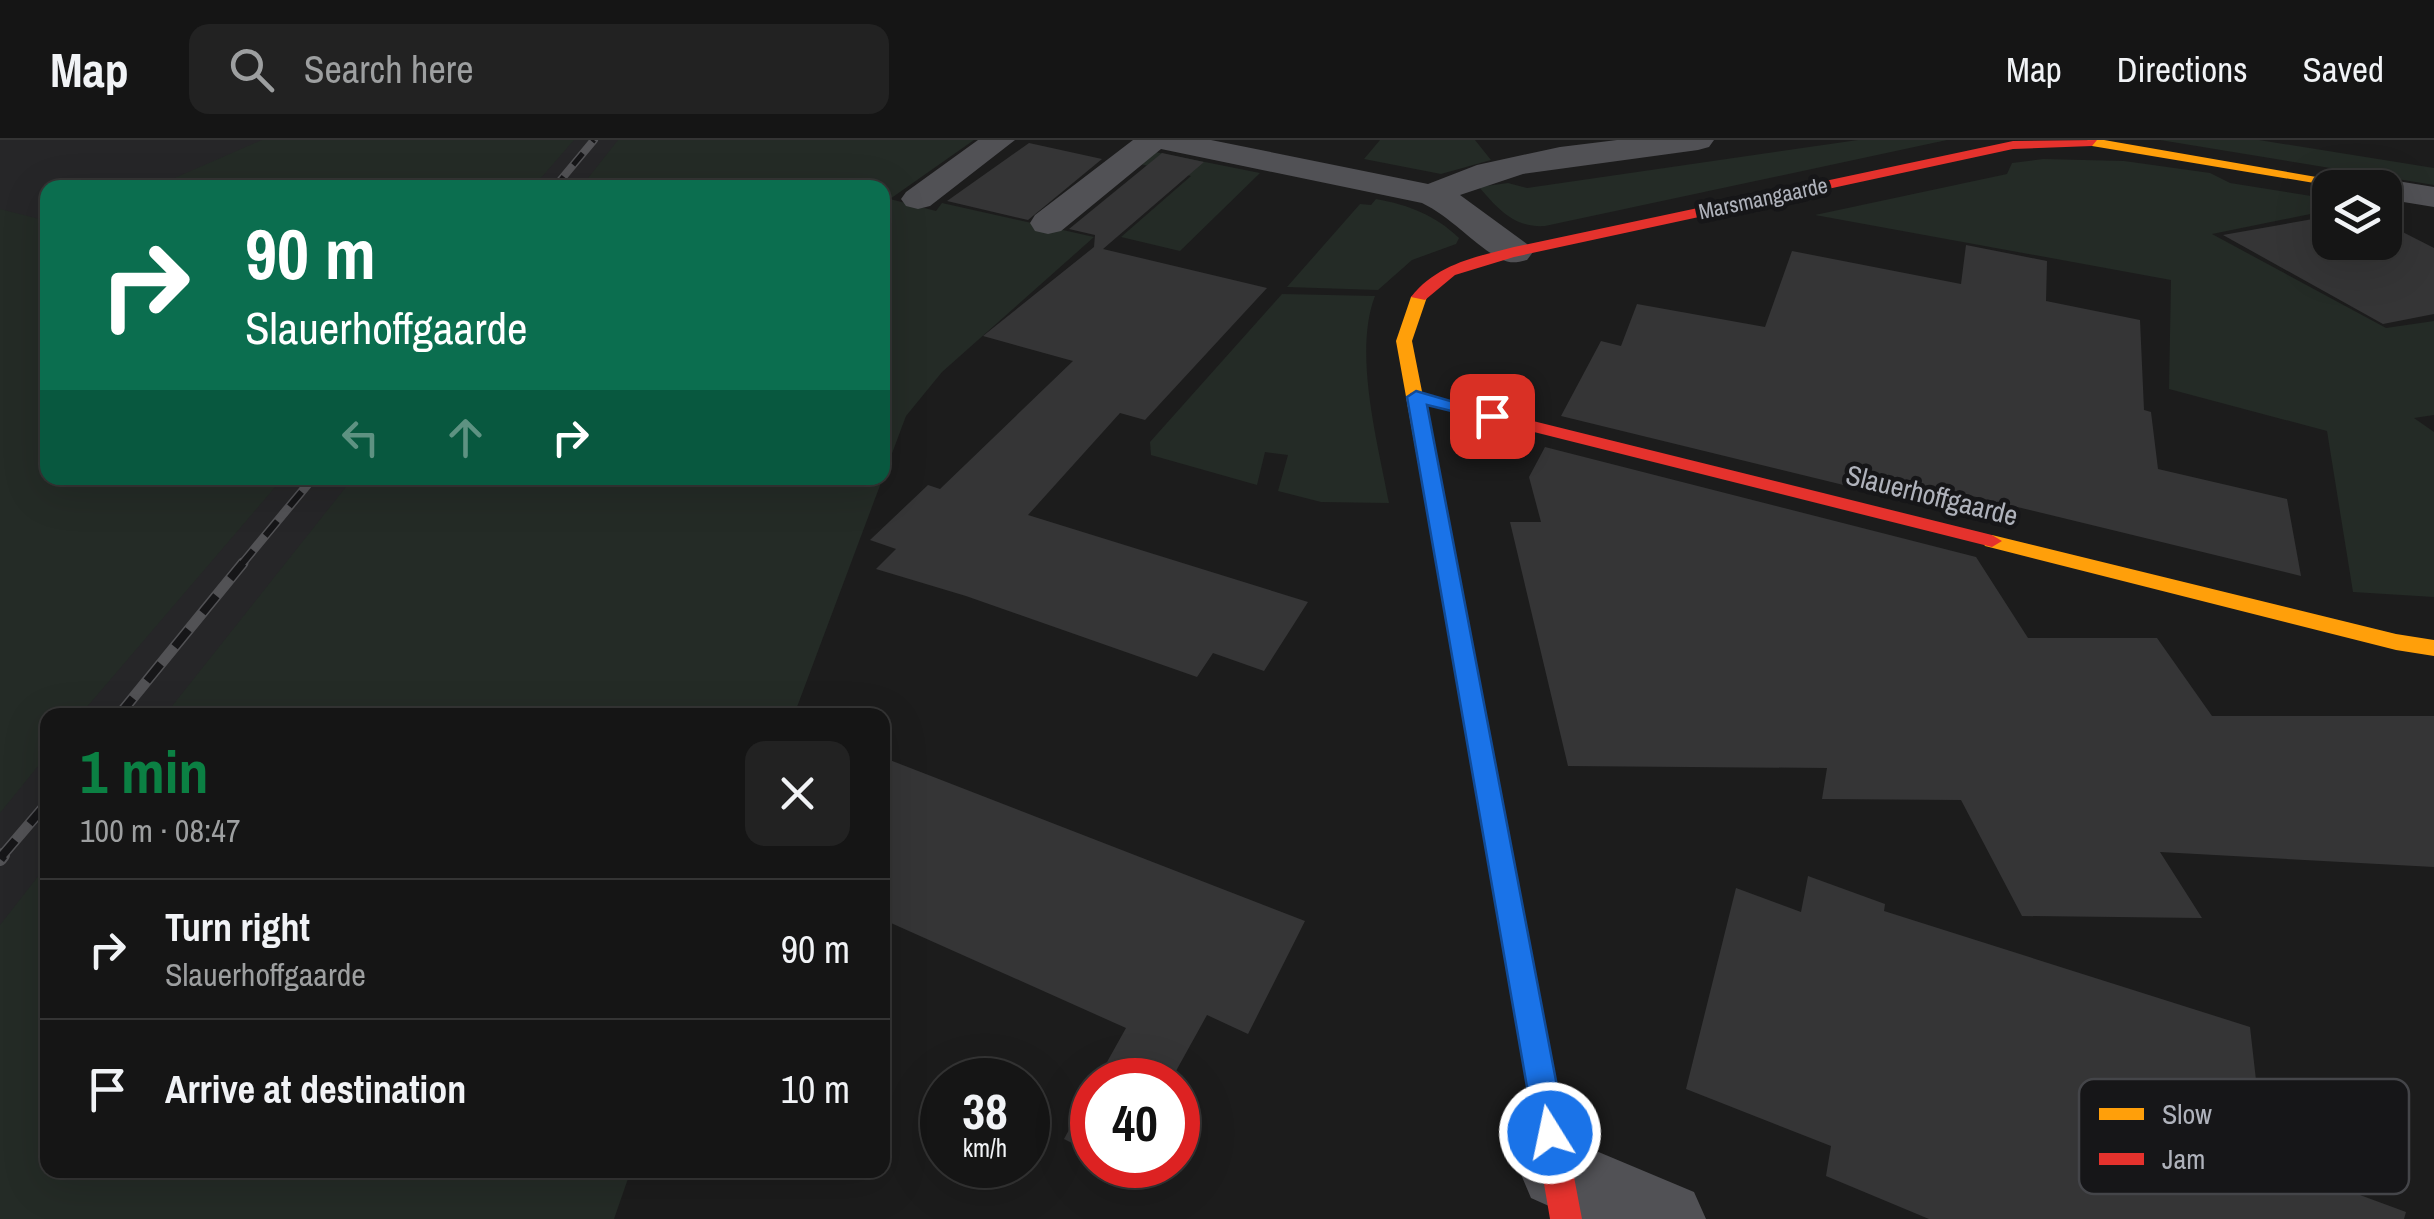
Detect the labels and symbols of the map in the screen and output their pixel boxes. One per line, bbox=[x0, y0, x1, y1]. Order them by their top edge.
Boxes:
street label: Marsmangaarde bbox=[1696, 170, 1830, 226]
pin bbox=[1450, 374, 1535, 459]
street label: Slauerhoffgaarde bbox=[1842, 455, 2022, 535]
speed limit sign: 40 bbox=[1070, 1058, 1200, 1188]
legend bbox=[2079, 1079, 2409, 1194]
position arrow bbox=[1498, 1081, 1602, 1185]
text: Slow bbox=[2162, 1095, 2212, 1133]
text: Jam bbox=[2162, 1140, 2205, 1178]

